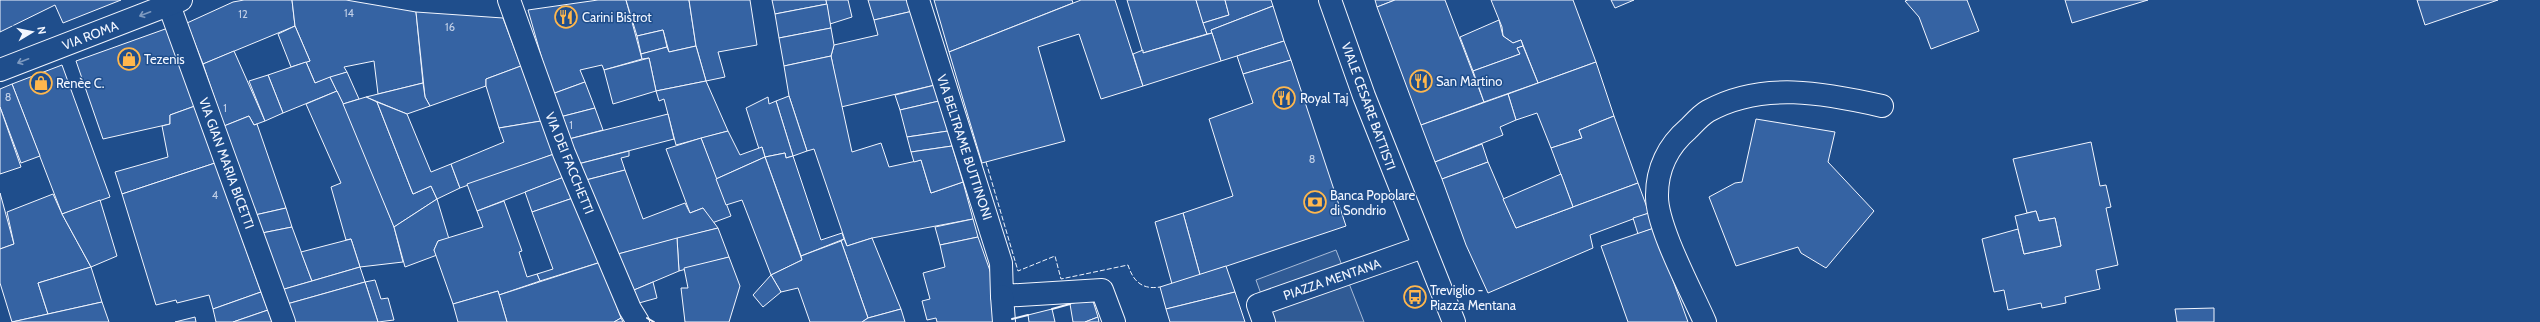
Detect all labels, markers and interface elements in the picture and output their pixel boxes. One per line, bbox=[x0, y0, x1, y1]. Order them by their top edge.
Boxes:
restaurant icon: Carini Bistrot bbox=[553, 4, 579, 30]
house number: 14 bbox=[344, 6, 355, 20]
house number: 12 bbox=[238, 7, 248, 21]
place label: Carini Bistrot bbox=[582, 9, 652, 25]
one-way arrow bbox=[139, 11, 151, 19]
north arrow bbox=[12, 12, 52, 52]
street label: VIA ROMA bbox=[60, 17, 120, 53]
house number: 16 bbox=[445, 20, 455, 34]
text: N bbox=[34, 25, 49, 35]
street label: VIALE CESARE BATTISTI bbox=[1338, 40, 1400, 172]
shop icon: Tezenis bbox=[116, 46, 142, 72]
place label: Tezenis bbox=[144, 51, 185, 67]
one-way arrow bbox=[18, 58, 30, 65]
restaurant icon: San Martino bbox=[1408, 68, 1434, 94]
shop icon: Renèe C. bbox=[28, 70, 54, 96]
street label: VIA BELTRAME BUTTINONI bbox=[934, 72, 996, 222]
place label: San Martino bbox=[1436, 73, 1502, 89]
place label: Renèe C. bbox=[56, 75, 105, 91]
restaurant icon: Royal Taj bbox=[1271, 85, 1297, 111]
house number: 8 bbox=[5, 90, 11, 104]
place label: Royal Taj bbox=[1300, 90, 1348, 107]
street label: VIA GIAN MARIA BICETTI bbox=[196, 95, 258, 231]
house number: 1 bbox=[223, 101, 227, 115]
street label: VIA DEI FACCHETTI bbox=[542, 110, 598, 216]
house number: 1 bbox=[569, 118, 573, 132]
house number: 8 bbox=[1309, 152, 1315, 166]
place label: Banca Popolare di Sondrio bbox=[1330, 187, 1415, 218]
house number: 4 bbox=[212, 188, 219, 202]
bank icon: Banca Popolare di Sondrio bbox=[1302, 189, 1328, 215]
street label: PIAZZA MENTANA bbox=[1281, 255, 1383, 303]
place label: Treviglio - Piazza Mentana bbox=[1430, 282, 1517, 313]
bus stop icon: Treviglio - Piazza Mentana bbox=[1402, 284, 1428, 310]

